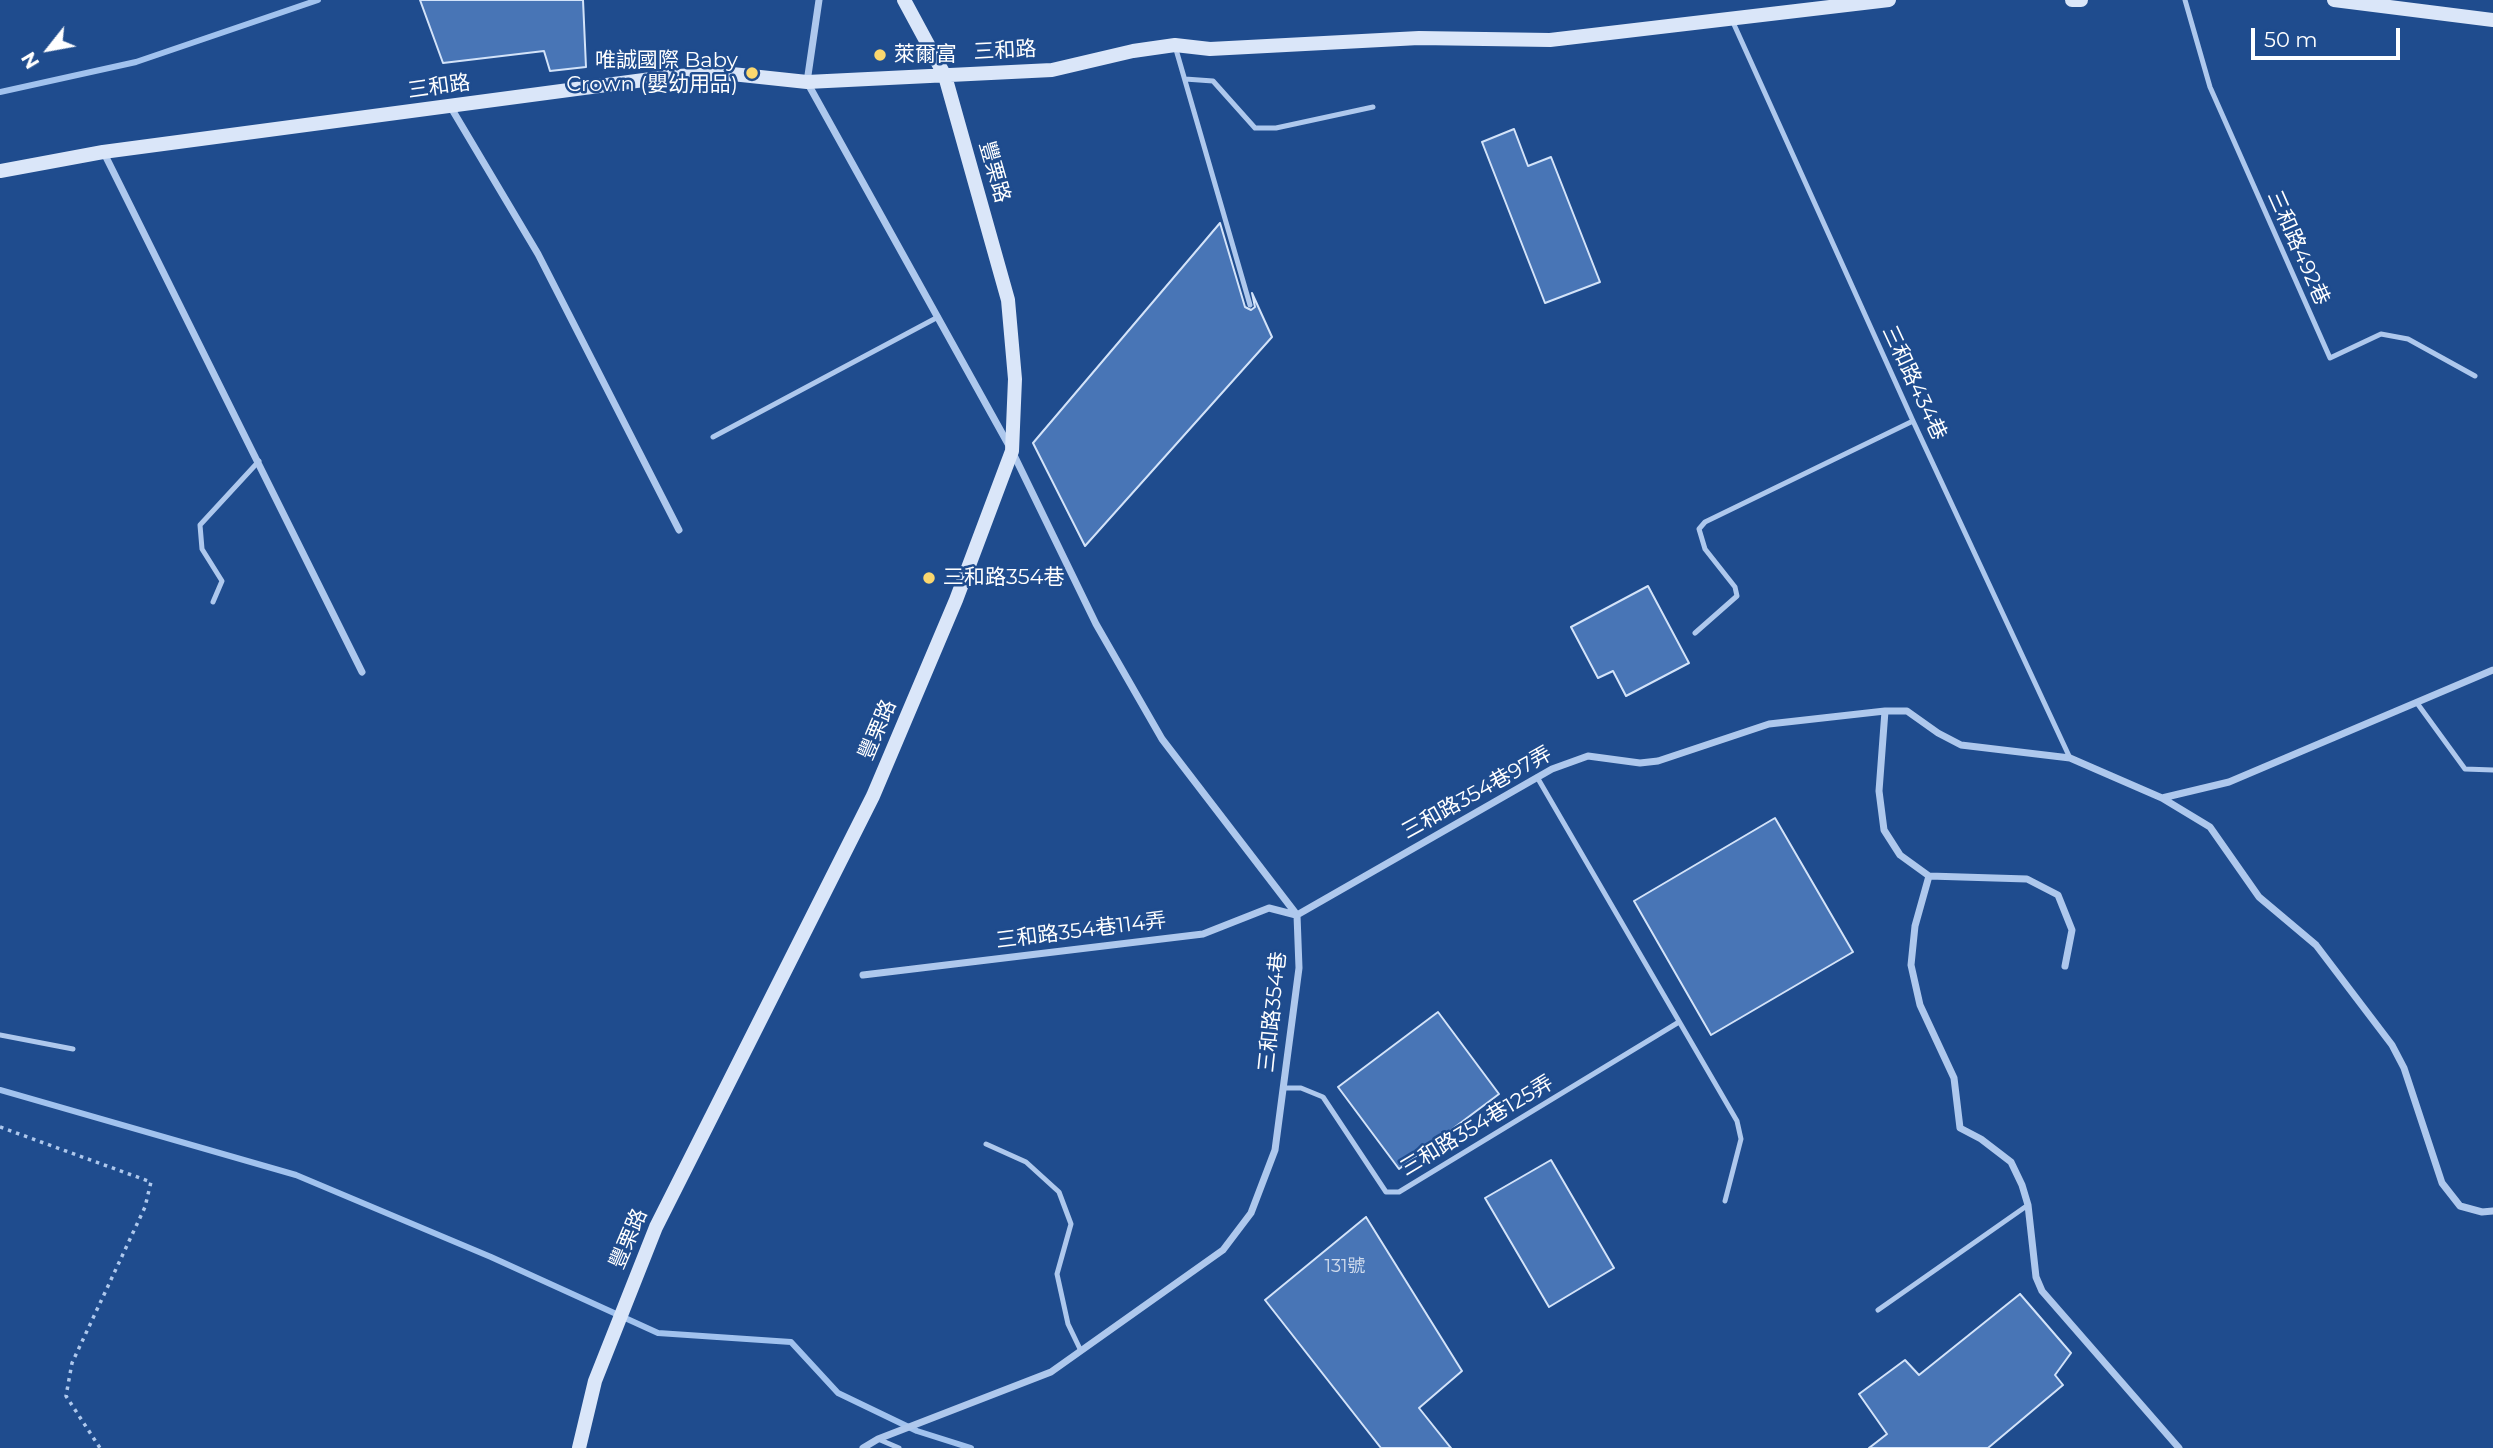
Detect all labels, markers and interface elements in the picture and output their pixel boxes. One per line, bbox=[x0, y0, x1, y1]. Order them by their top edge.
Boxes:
north arrow bbox=[14, 14, 84, 84]
scale bar bbox=[2255, 14, 2404, 58]
text: 50 m bbox=[2264, 27, 2318, 52]
street label: 三和路 bbox=[973, 37, 1037, 65]
place label: 萊爾富 bbox=[894, 42, 957, 68]
marker: 萊爾富 bbox=[872, 47, 888, 63]
text: N bbox=[17, 48, 44, 73]
place label: 唯誠國際 Baby Crown (嬰幼用品) bbox=[566, 48, 738, 98]
marker: 唯誠國際 Baby Crown (嬰幼用品) bbox=[744, 65, 760, 81]
street label: 三和路 bbox=[406, 70, 472, 104]
street label: 豐栗路 bbox=[973, 138, 1015, 206]
street label: 三和路492巷 bbox=[2262, 187, 2334, 309]
street label: 三和路434巷 bbox=[1877, 322, 1951, 444]
place label: 三和路354巷 bbox=[943, 565, 1064, 591]
marker: 三和路354巷 bbox=[921, 570, 937, 586]
street label: 豐栗路 bbox=[854, 696, 902, 764]
street label: 三和路354巷97弄 bbox=[1398, 741, 1556, 845]
street label: 三和路354巷114弄 bbox=[994, 908, 1168, 954]
street label: 三和路354巷 bbox=[1254, 950, 1292, 1074]
street label: 三和路354巷125弄 bbox=[1396, 1070, 1558, 1182]
street label: 豐栗路 bbox=[605, 1205, 653, 1273]
house number: 131號 bbox=[1324, 1256, 1366, 1278]

